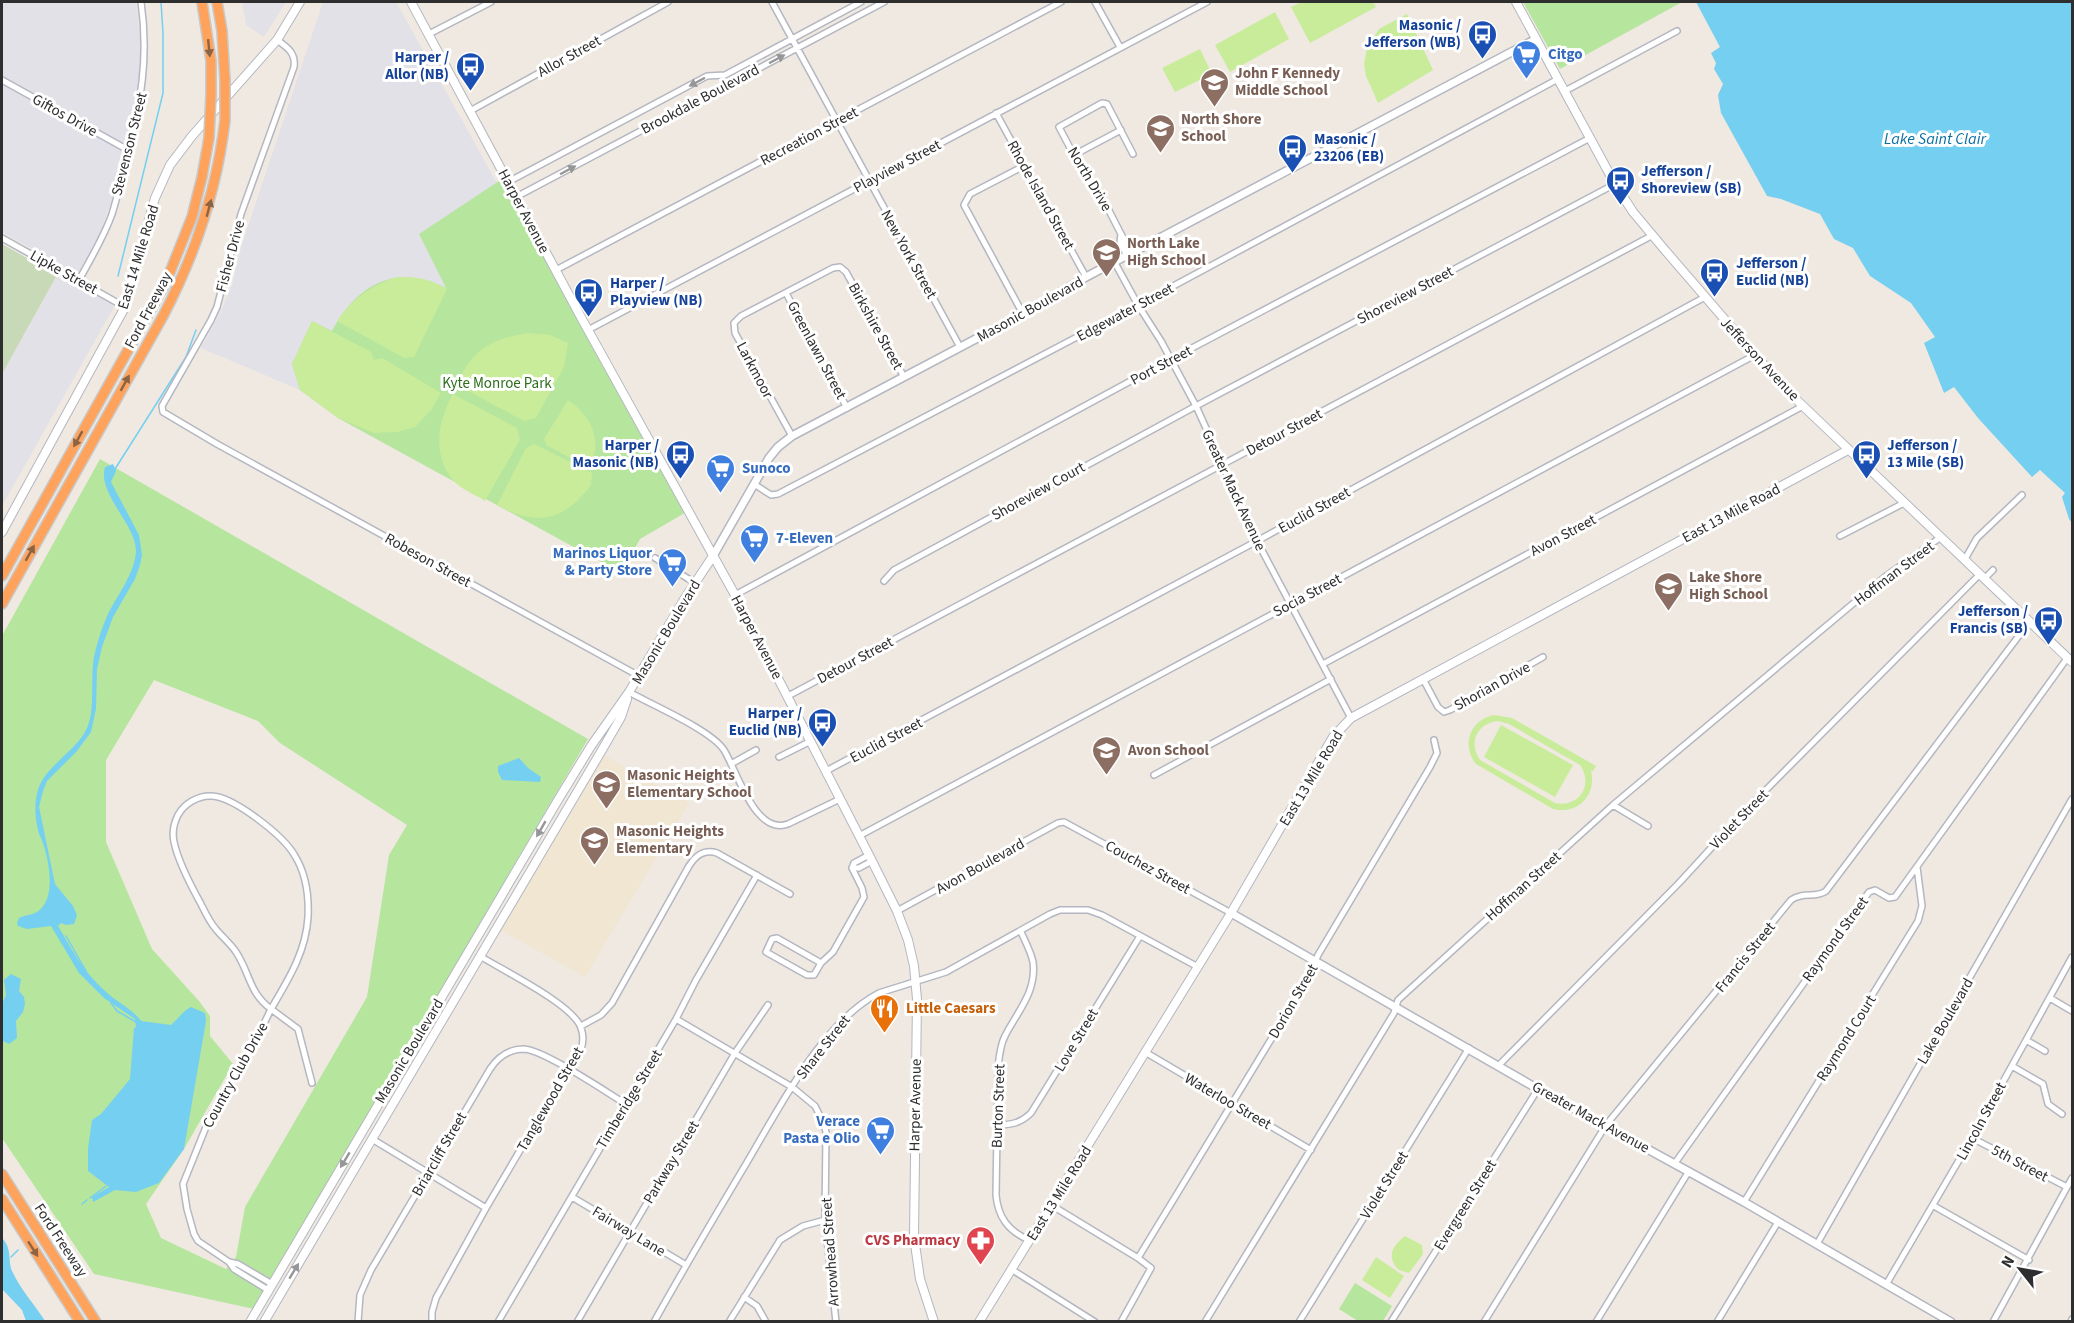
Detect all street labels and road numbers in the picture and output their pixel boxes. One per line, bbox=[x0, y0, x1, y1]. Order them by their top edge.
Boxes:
street label: Allor Street bbox=[534, 30, 605, 83]
street label: Brookdale Boulevard bbox=[637, 59, 763, 140]
street label: Giftos Drive bbox=[28, 89, 101, 142]
street label: Stevenson Street bbox=[106, 90, 152, 198]
street label: Recreation Street bbox=[757, 102, 862, 171]
street label: Playview Street bbox=[850, 135, 945, 198]
street label: Rhode Island Street bbox=[1002, 137, 1079, 254]
street label: North Drive bbox=[1062, 143, 1117, 215]
street label: Harper Avenue bbox=[493, 165, 555, 257]
street label: East 14 Mile Road bbox=[113, 202, 164, 312]
street label: New York Street bbox=[875, 206, 942, 303]
street label: Fisher Drive bbox=[211, 218, 250, 294]
street label: Lipke Street bbox=[26, 245, 101, 300]
street label: Shoreview Street bbox=[1353, 261, 1457, 330]
street label: Ford Freeway bbox=[119, 268, 177, 352]
street label: Masonic Boulevard bbox=[973, 271, 1087, 347]
street label: Edgewater Street bbox=[1073, 278, 1177, 347]
street label: Birkshire Street bbox=[843, 279, 908, 373]
street label: Greenlawn Street bbox=[782, 297, 851, 403]
street label: Jefferson Avenue bbox=[1715, 313, 1804, 406]
street label: Larkmoor bbox=[731, 338, 779, 403]
street label: Port Street bbox=[1127, 340, 1196, 390]
street label: Detour Street bbox=[1242, 404, 1326, 461]
street label: Greater Mack Avenue bbox=[1196, 426, 1271, 554]
street label: Shoreview Court bbox=[988, 457, 1089, 526]
street label: East 13 Mile Road bbox=[1678, 479, 1784, 548]
street label: Euclid Street bbox=[1274, 482, 1354, 539]
street label: Avon Street bbox=[1527, 509, 1600, 562]
street label: Robeson Street bbox=[381, 528, 475, 593]
street label: Hoffman Street bbox=[1850, 536, 1939, 610]
street label: Socia Street bbox=[1269, 569, 1345, 622]
street label: Masonic Boulevard bbox=[627, 576, 706, 689]
street label: Harper Avenue bbox=[726, 591, 788, 683]
street label: Detour Street bbox=[813, 632, 897, 689]
street label: Shorian Drive bbox=[1450, 657, 1534, 716]
street label: Euclid Street bbox=[846, 713, 926, 768]
street label: East 13 Mile Road bbox=[1274, 726, 1348, 830]
street label: Violet Street bbox=[1705, 785, 1773, 854]
street label: Avon Boulevard bbox=[932, 833, 1028, 899]
street label: Couchez Street bbox=[1101, 835, 1194, 899]
street label: Hoffman Street bbox=[1481, 847, 1566, 926]
street label: Raymond Street bbox=[1797, 892, 1874, 986]
street label: Francis Street bbox=[1710, 918, 1780, 997]
street label: Dorion Street bbox=[1264, 960, 1323, 1043]
street label: Lake Boulevard bbox=[1912, 974, 1979, 1068]
street label: Raymond Court bbox=[1811, 991, 1881, 1086]
street label: Masonic Boulevard bbox=[370, 995, 449, 1108]
street label: Love Street bbox=[1049, 1005, 1103, 1076]
street label: Share Street bbox=[791, 1011, 855, 1084]
street label: Country Club Drive bbox=[198, 1019, 273, 1132]
street label: Tanglewood Street bbox=[512, 1043, 589, 1155]
street label: Timberidge Street bbox=[591, 1046, 667, 1153]
street label: Harper Avenue bbox=[904, 1058, 927, 1152]
street label: Burton Street bbox=[987, 1064, 1010, 1148]
street label: Waterloo Street bbox=[1180, 1068, 1275, 1135]
street label: Greater Mack Avenue bbox=[1528, 1076, 1653, 1158]
street label: Lincoln Street bbox=[1951, 1078, 2012, 1164]
street label: Briarcliff Street bbox=[407, 1108, 472, 1200]
street label: Parkway Street bbox=[638, 1117, 705, 1208]
street label: 5th Street bbox=[1988, 1140, 2052, 1187]
street label: East 13 Mile Road bbox=[1022, 1142, 1097, 1245]
street label: Violet Street bbox=[1355, 1147, 1414, 1223]
street label: Evergreen Street bbox=[1429, 1156, 1502, 1255]
street label: Arrowhead Street bbox=[816, 1197, 845, 1307]
street label: Ford Freeway bbox=[29, 1199, 92, 1281]
street label: Fairway Lane bbox=[588, 1201, 669, 1262]

